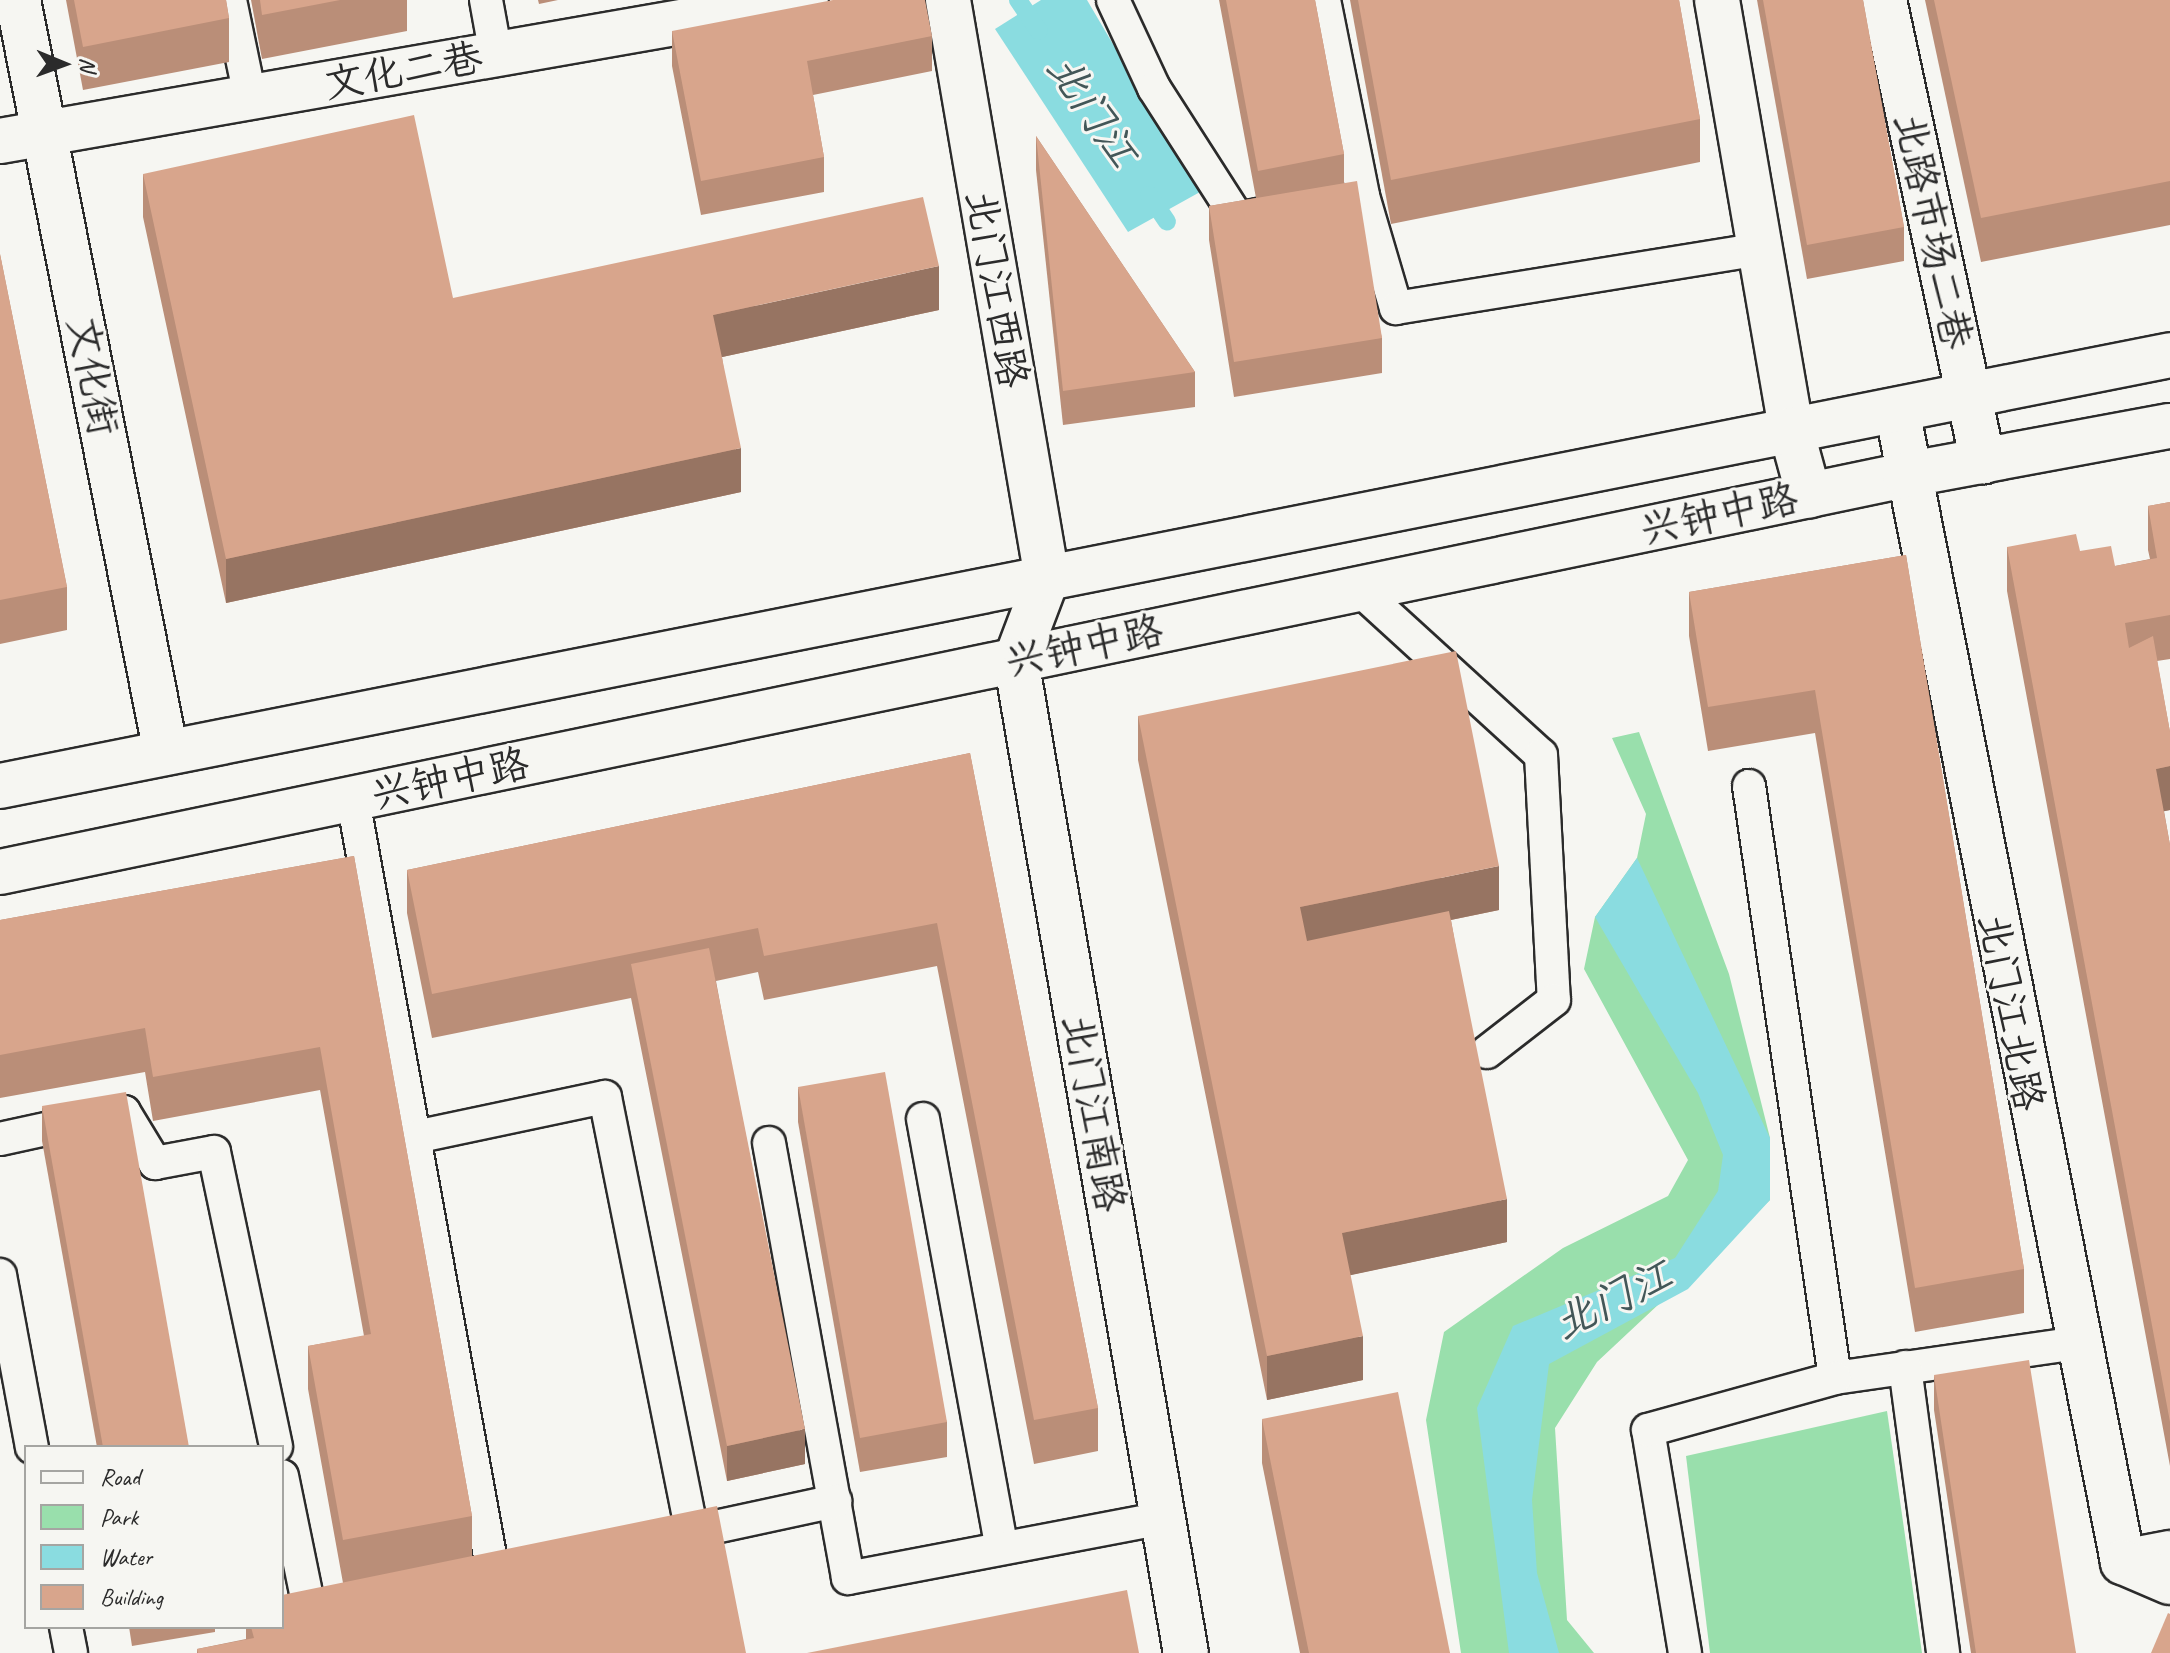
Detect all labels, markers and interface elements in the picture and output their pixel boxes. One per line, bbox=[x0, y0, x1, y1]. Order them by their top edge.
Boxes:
north arrow bbox=[24, 24, 104, 104]
street label: 文化二巷 bbox=[320, 33, 486, 109]
water label: 北门江 bbox=[1036, 45, 1148, 177]
text: N bbox=[74, 57, 102, 71]
street label: 北路市场二巷 bbox=[1885, 109, 1981, 353]
street label: 北门江西路 bbox=[956, 186, 1038, 392]
street label: 文化街 bbox=[58, 313, 128, 439]
street label: 兴钟中路 bbox=[1636, 474, 1802, 554]
street label: 兴钟中路 bbox=[1001, 606, 1167, 686]
street label: 兴钟中路 bbox=[367, 739, 533, 819]
street label: 北门江北路 bbox=[1968, 909, 2054, 1115]
street label: 北门江南路 bbox=[1053, 1010, 1135, 1216]
water label: 北门江 bbox=[1545, 1250, 1681, 1350]
legend bbox=[24, 1445, 284, 1629]
text: Road bbox=[100, 1462, 140, 1492]
text: Park bbox=[100, 1502, 138, 1532]
text: Water bbox=[100, 1542, 152, 1572]
text: Building bbox=[100, 1582, 163, 1612]

